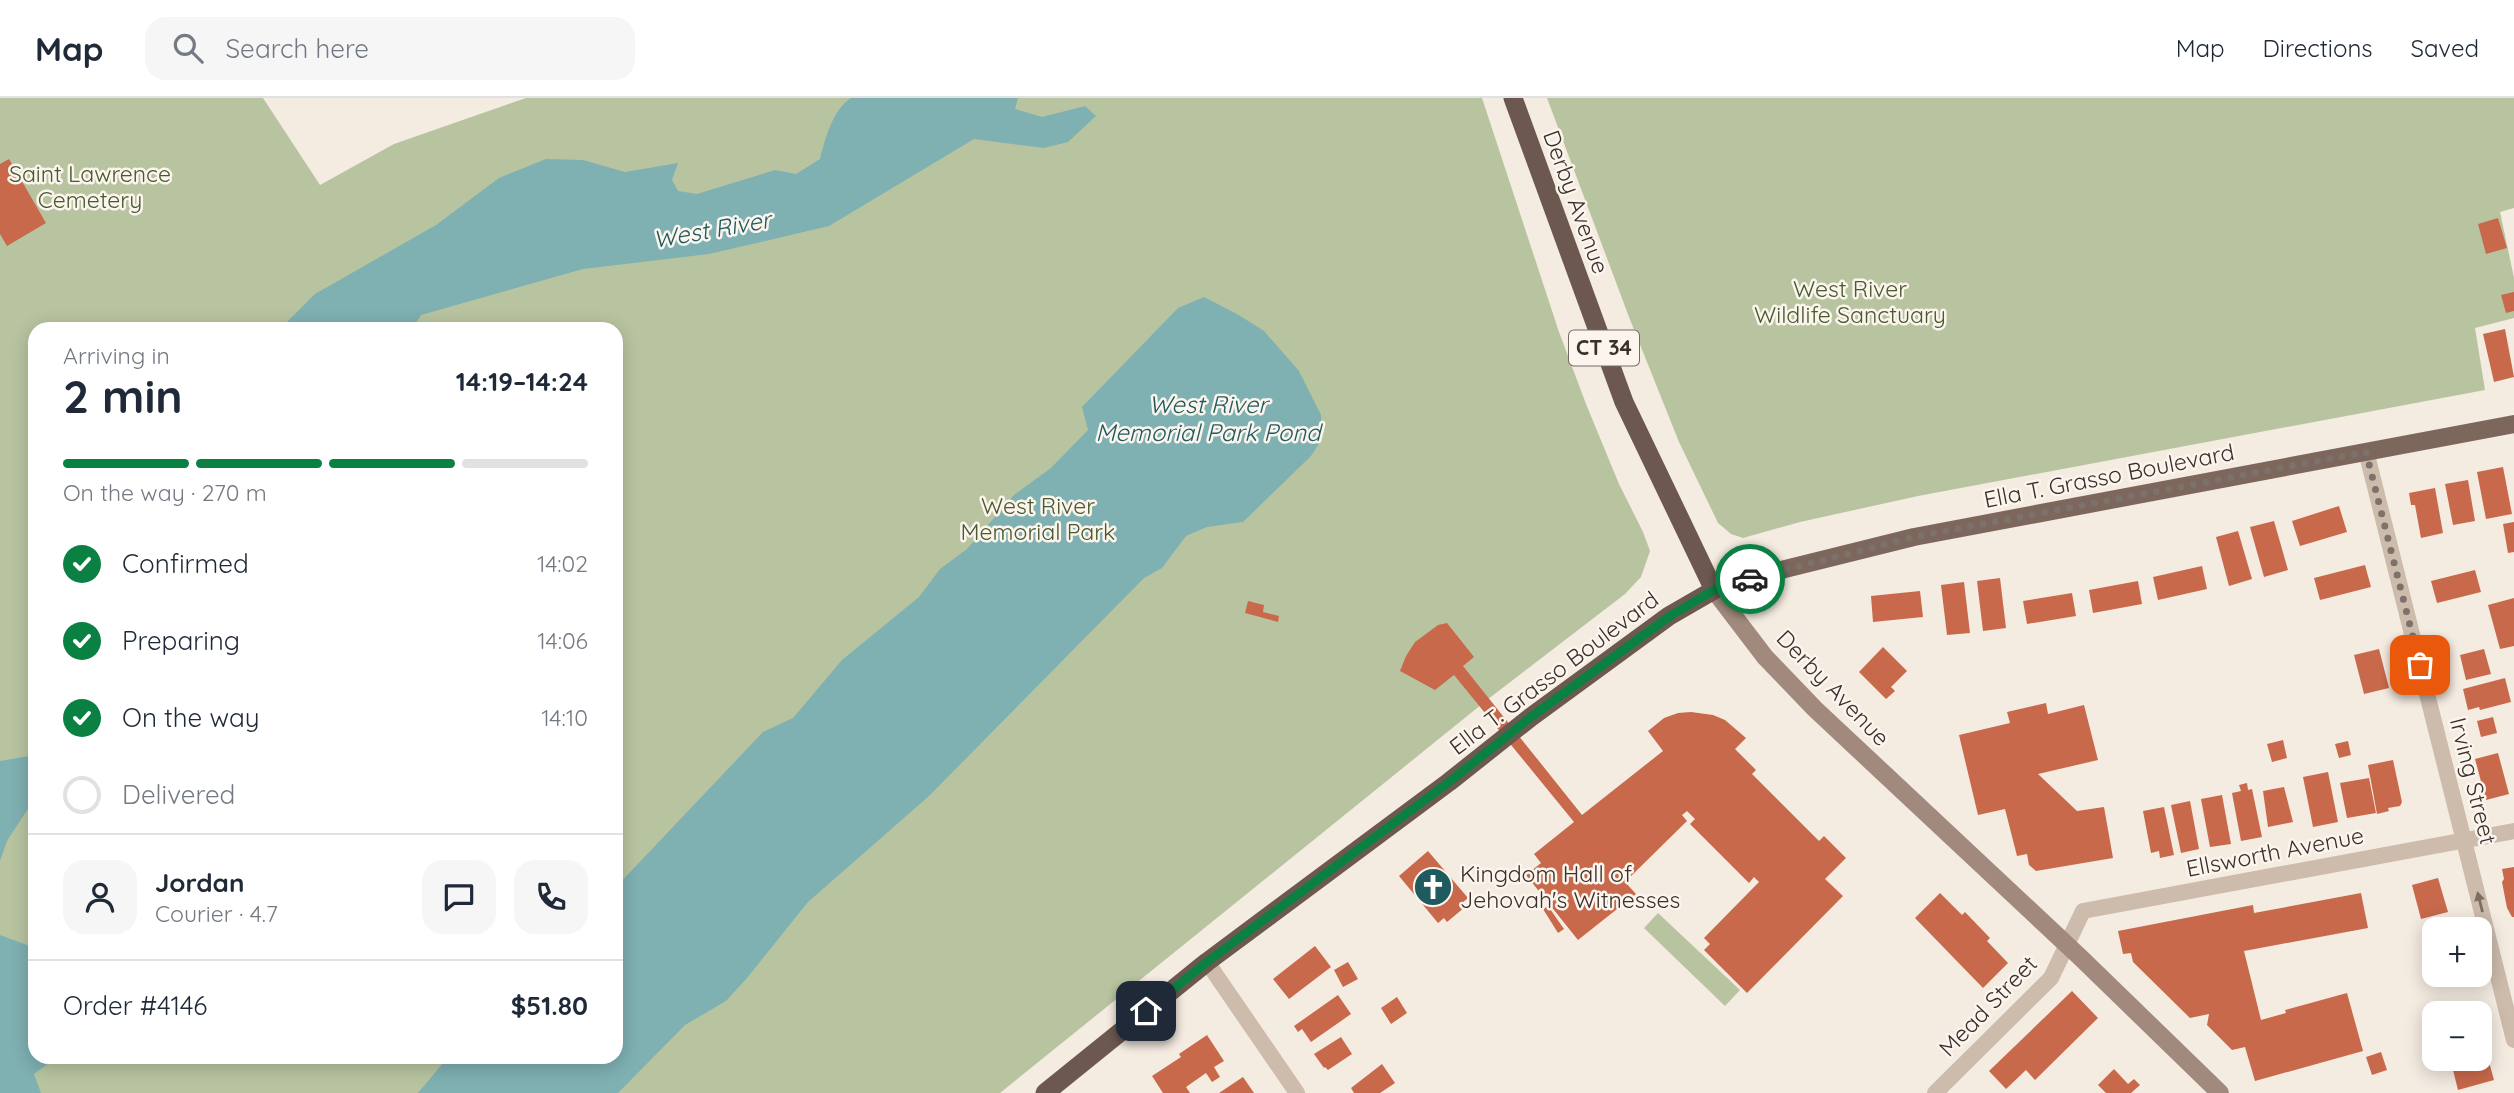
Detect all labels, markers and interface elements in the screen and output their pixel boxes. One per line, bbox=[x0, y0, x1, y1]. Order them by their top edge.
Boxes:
search box bbox=[145, 17, 635, 80]
text: Map bbox=[35, 28, 103, 69]
icon: search bbox=[169, 29, 207, 67]
text: Search here bbox=[225, 32, 369, 65]
text: Map bbox=[2176, 33, 2225, 63]
text: Directions bbox=[2263, 33, 2373, 63]
text: Saved bbox=[2411, 33, 2479, 63]
street label: Derby Avenue bbox=[1537, 126, 1616, 278]
park label: Saint Lawrence Cemetery bbox=[9, 159, 171, 214]
water label: West River bbox=[651, 203, 776, 254]
park label: West River Wildlife Sanctuary bbox=[1754, 274, 1946, 329]
road number: CT 34 bbox=[1569, 330, 1639, 366]
text: Arriving in bbox=[63, 341, 170, 370]
text: 14:19–14:24 bbox=[456, 365, 588, 398]
text: 2 min bbox=[63, 367, 183, 425]
water label: West River Memorial Park Pond bbox=[1095, 389, 1324, 447]
street label: Ella T. Grasso Boulevard bbox=[1981, 437, 2237, 514]
text: On the way · 270 m bbox=[63, 478, 267, 507]
park label: West River Memorial Park bbox=[961, 491, 1115, 546]
courier bbox=[1715, 544, 1785, 614]
icon: check bbox=[63, 545, 101, 583]
text: Confirmed bbox=[122, 547, 249, 580]
text: 14:02 bbox=[537, 549, 588, 578]
icon: car bbox=[1731, 560, 1769, 598]
street label: Ella T. Grasso Boulevard bbox=[1443, 584, 1664, 761]
icon: check bbox=[63, 622, 101, 660]
street label: Derby Avenue bbox=[1771, 623, 1896, 752]
text: Preparing bbox=[122, 624, 240, 657]
text: 14:06 bbox=[537, 626, 588, 655]
pin bbox=[2390, 635, 2450, 695]
icon: bag bbox=[2401, 646, 2439, 684]
icon: check bbox=[63, 699, 101, 737]
text: On the way bbox=[122, 701, 260, 734]
text: 14:10 bbox=[541, 703, 588, 732]
street label: Irving Street bbox=[2444, 714, 2503, 847]
text: Delivered bbox=[122, 778, 235, 811]
street label: Ellsworth Avenue bbox=[2184, 820, 2366, 883]
place label: Kingdom Hall of Jehovah's Witnesses bbox=[1460, 859, 1680, 914]
button: person bbox=[63, 860, 137, 934]
button: chat bbox=[422, 860, 496, 934]
button: phone bbox=[514, 860, 588, 934]
text: Jordan bbox=[155, 866, 244, 899]
church icon: Kingdom Hall of Jehovah's Witnesses bbox=[1412, 866, 1454, 908]
one-way arrow bbox=[2474, 891, 2485, 913]
text: Courier · 4.7 bbox=[155, 899, 278, 928]
map controls bbox=[2422, 917, 2492, 1071]
button: + bbox=[2422, 917, 2492, 987]
street label: Mead Street bbox=[1932, 949, 2043, 1062]
pin bbox=[1116, 981, 1176, 1041]
text: Order #4146 bbox=[63, 989, 207, 1022]
text: $51.80 bbox=[511, 989, 588, 1022]
icon: home bbox=[1127, 992, 1165, 1030]
button: − bbox=[2422, 1001, 2492, 1071]

